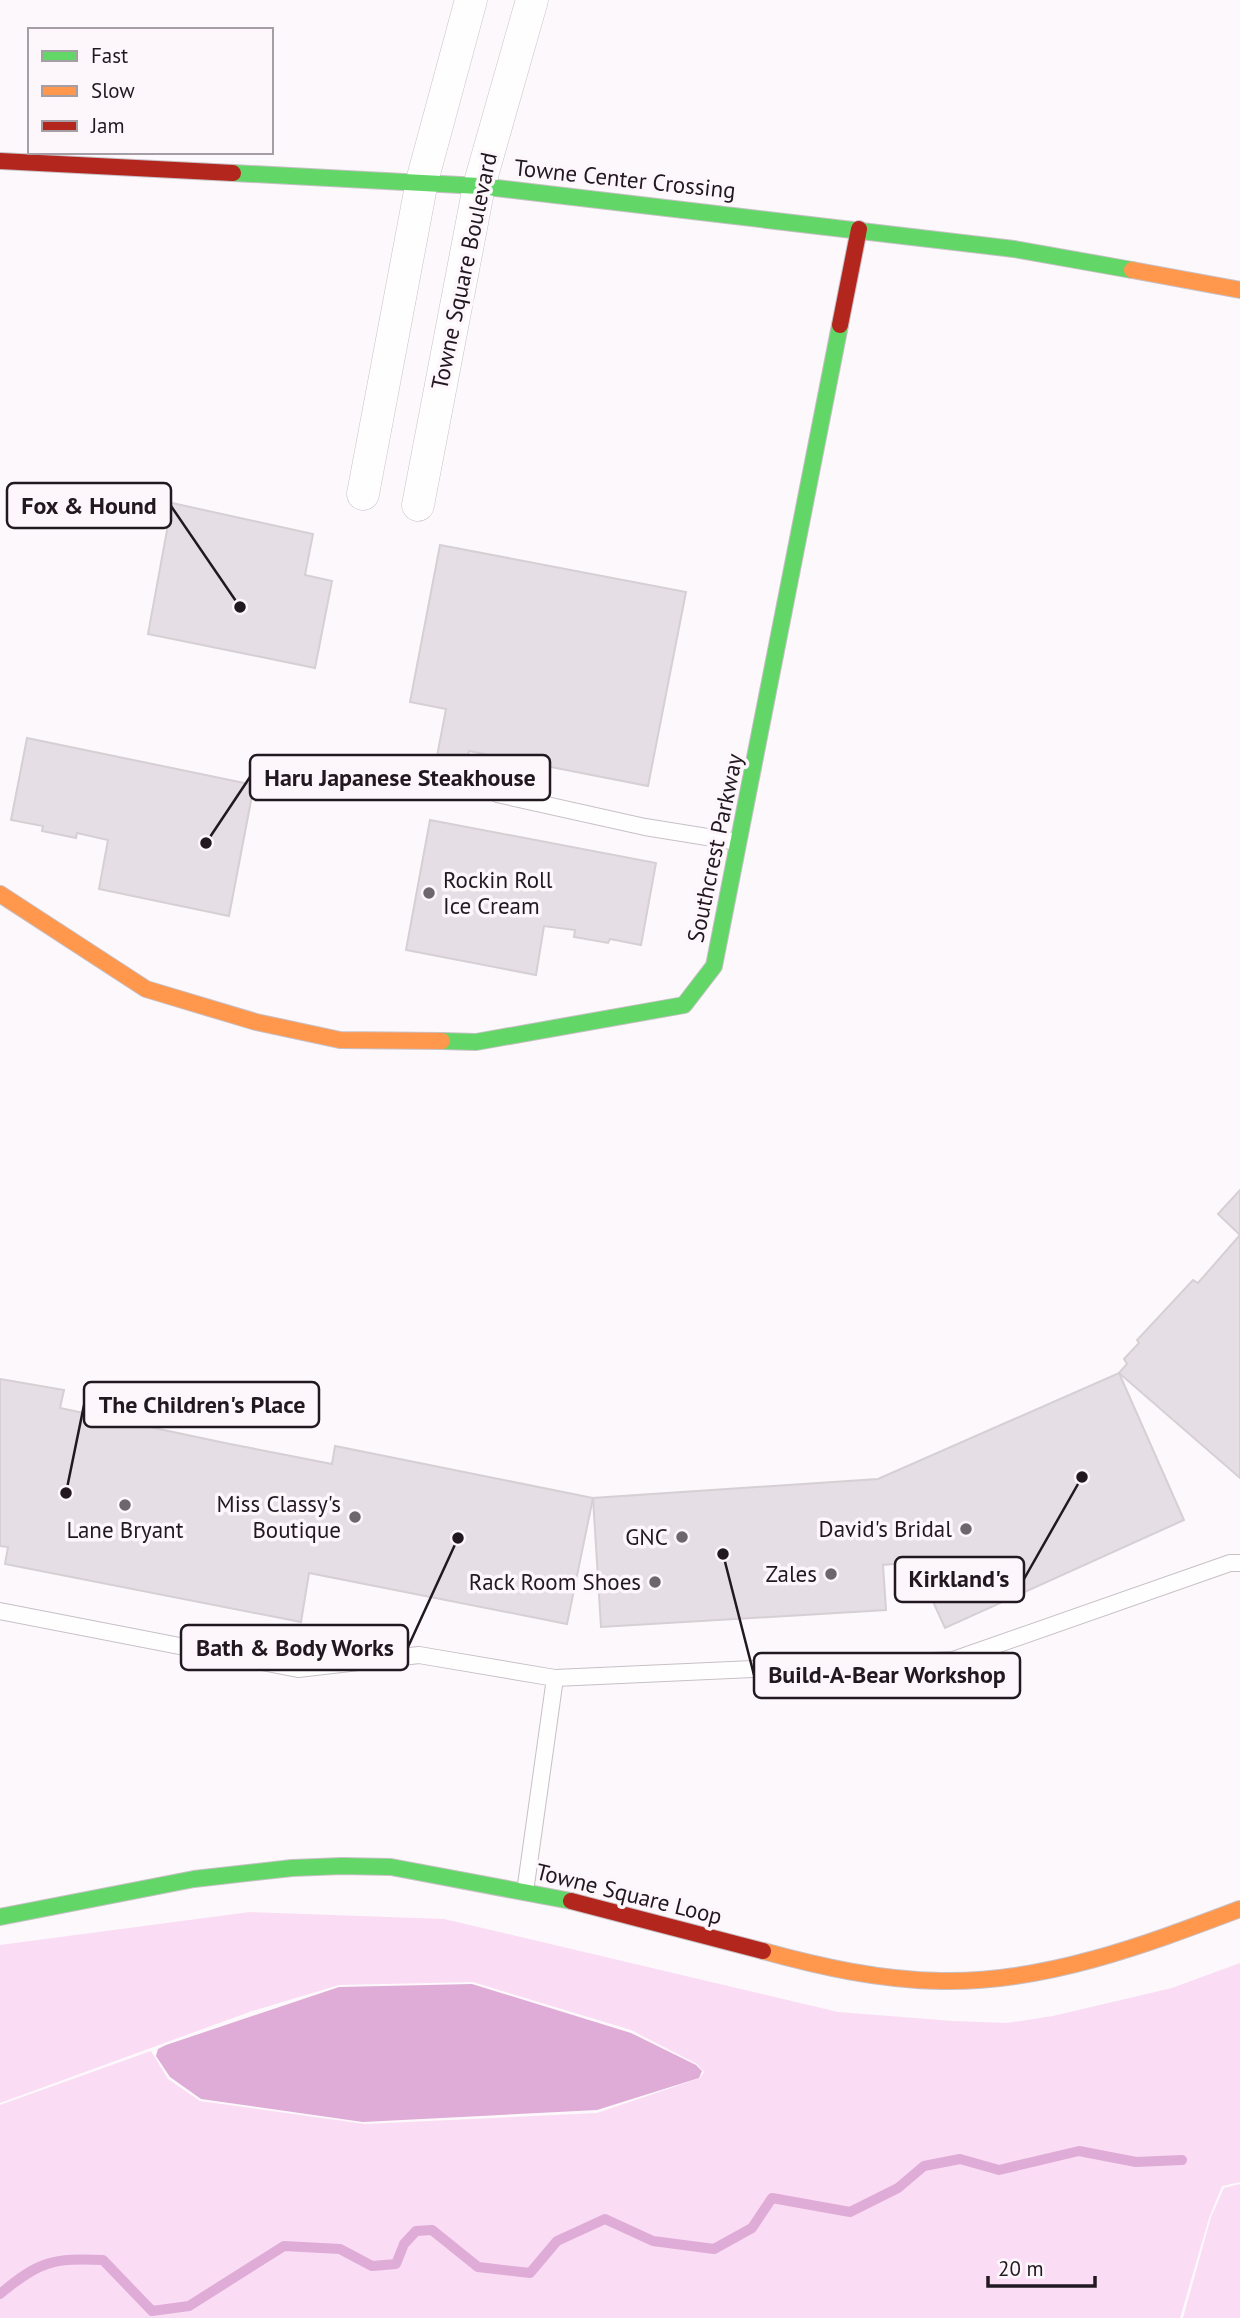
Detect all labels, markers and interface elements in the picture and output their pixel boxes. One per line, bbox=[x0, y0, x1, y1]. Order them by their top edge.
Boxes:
legend bbox=[28, 28, 273, 154]
text: Fast bbox=[91, 42, 128, 69]
text: Slow bbox=[91, 77, 135, 104]
text: Jam bbox=[90, 112, 125, 139]
street label: Towne Square Boulevard bbox=[424, 150, 503, 392]
street label: Towne Center Crossing bbox=[513, 152, 737, 205]
callout: Fox & Hound bbox=[7, 483, 171, 528]
text: Fox & Hound bbox=[21, 490, 157, 521]
street label: Southcrest Parkway bbox=[680, 751, 749, 945]
callout: Haru Japanese Steakhouse bbox=[250, 755, 550, 800]
text: Haru Japanese Steakhouse bbox=[264, 762, 536, 793]
place label: Rockin Roll Ice Cream bbox=[443, 865, 553, 920]
marker: Rockin Roll Ice Cream bbox=[421, 885, 437, 901]
callout: The Children's Place bbox=[84, 1382, 319, 1427]
text: The Children's Place bbox=[99, 1389, 305, 1420]
place label: Miss Classy's Boutique bbox=[217, 1489, 341, 1544]
marker: Lane Bryant bbox=[117, 1497, 133, 1513]
marker: Miss Classy's Boutique bbox=[347, 1509, 363, 1525]
place label: David's Bridal bbox=[819, 1514, 952, 1543]
place label: Lane Bryant bbox=[66, 1515, 184, 1544]
marker: David's Bridal bbox=[958, 1521, 974, 1537]
place label: GNC bbox=[625, 1522, 668, 1551]
marker: GNC bbox=[674, 1529, 690, 1545]
callout: Kirkland's bbox=[895, 1557, 1024, 1602]
place label: Zales bbox=[765, 1559, 817, 1588]
text: Kirkland's bbox=[909, 1563, 1010, 1594]
marker: Zales bbox=[823, 1566, 839, 1582]
place label: Rack Room Shoes bbox=[469, 1567, 641, 1596]
marker: Rack Room Shoes bbox=[647, 1574, 663, 1590]
callout: Bath & Body Works bbox=[181, 1625, 408, 1670]
text: Bath & Body Works bbox=[196, 1632, 394, 1663]
callout: Build-A-Bear Workshop bbox=[754, 1653, 1020, 1698]
text: Build-A-Bear Workshop bbox=[768, 1659, 1006, 1690]
street label: Towne Square Loop bbox=[533, 1856, 725, 1931]
scale bar bbox=[988, 2244, 1095, 2288]
text: 20 m bbox=[998, 2255, 1044, 2282]

